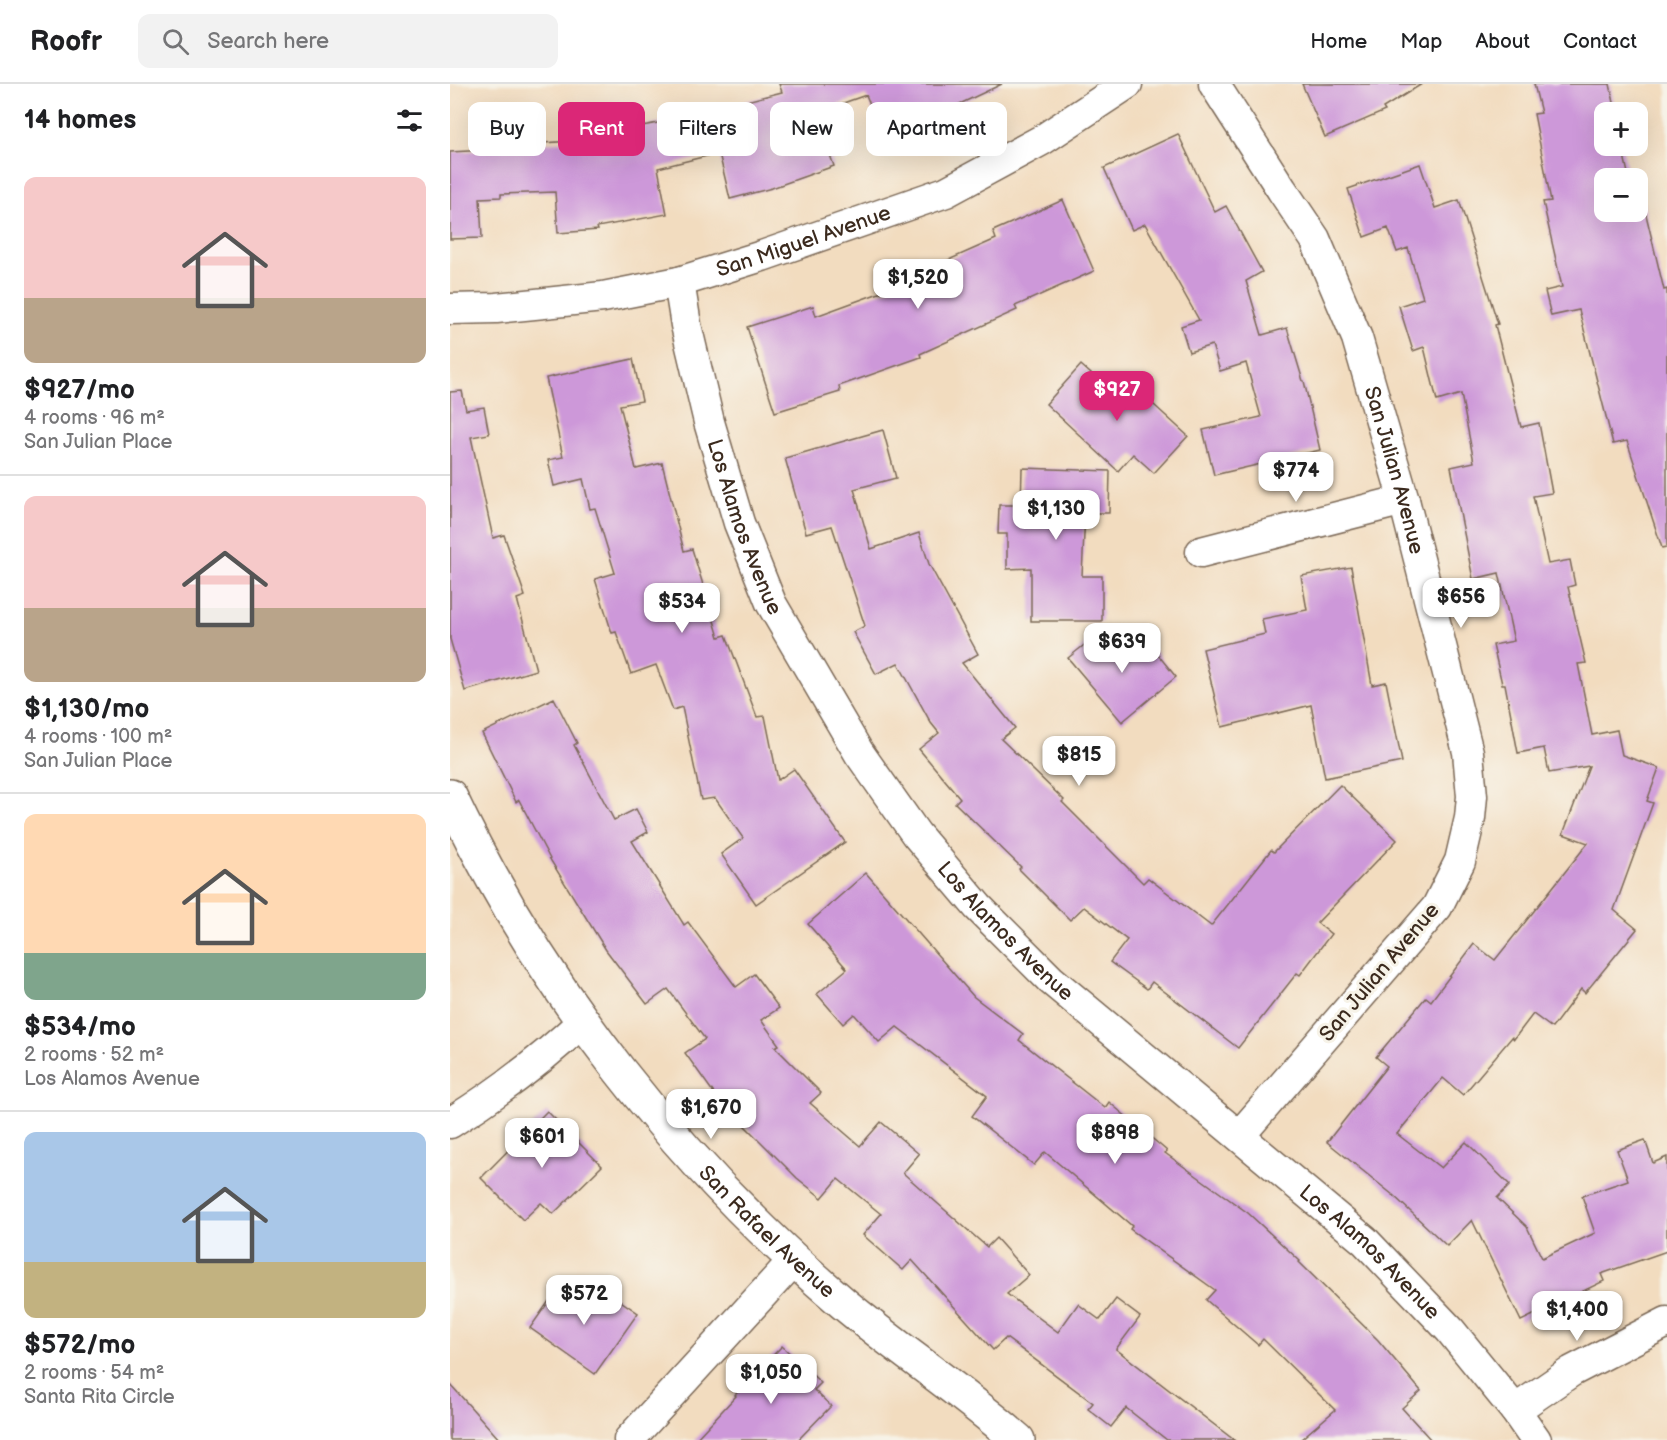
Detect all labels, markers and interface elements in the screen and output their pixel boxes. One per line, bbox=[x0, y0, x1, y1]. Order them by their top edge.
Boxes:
search box bbox=[138, 14, 558, 68]
text: Roofr bbox=[30, 25, 102, 58]
icon: search bbox=[159, 25, 192, 58]
text: Search here bbox=[207, 28, 329, 55]
text: Home bbox=[1310, 29, 1367, 54]
text: Map bbox=[1400, 29, 1442, 54]
text: About bbox=[1475, 29, 1530, 54]
text: Contact bbox=[1563, 29, 1637, 54]
chip: Buy bbox=[468, 102, 546, 156]
chip: Rent bbox=[558, 102, 645, 156]
chip: Filters bbox=[657, 102, 758, 156]
chip: New bbox=[770, 102, 854, 156]
chip: Apartment bbox=[866, 102, 1007, 156]
map controls bbox=[1594, 102, 1648, 222]
button: + bbox=[1594, 102, 1648, 156]
icon: filters bbox=[393, 104, 426, 137]
text: 14 homes bbox=[24, 105, 136, 136]
button: − bbox=[1594, 168, 1648, 222]
street label: San Miguel Avenue bbox=[713, 200, 894, 283]
icon: home bbox=[171, 216, 279, 324]
pin: $1,520 bbox=[869, 259, 967, 310]
text: $1,520 bbox=[887, 266, 949, 290]
pin: $927 bbox=[1081, 371, 1153, 422]
text: $927/mo bbox=[24, 375, 135, 406]
text: $927 bbox=[1093, 378, 1141, 402]
street label: San Julian Avenue bbox=[1359, 383, 1429, 557]
text: 4 rooms · 96 m² bbox=[24, 406, 165, 430]
text: San Julian Place bbox=[24, 430, 172, 454]
street label: Los Alamos Avenue bbox=[702, 436, 787, 620]
pin: $774 bbox=[1260, 452, 1332, 503]
text: $774 bbox=[1272, 459, 1320, 483]
pin: $1,130 bbox=[1007, 490, 1105, 541]
text: $1,130 bbox=[1027, 497, 1085, 521]
icon: home bbox=[171, 535, 279, 643]
pin: $656 bbox=[1425, 578, 1497, 629]
pin: $534 bbox=[646, 583, 718, 634]
text: $656 bbox=[1437, 585, 1485, 609]
text: $534 bbox=[658, 590, 706, 614]
pin: $639 bbox=[1086, 623, 1158, 674]
text: $639 bbox=[1098, 630, 1146, 654]
text: $1,130/mo bbox=[24, 694, 149, 725]
text: 4 rooms · 100 m² bbox=[24, 725, 172, 749]
pin: $815 bbox=[1043, 736, 1115, 787]
text: $815 bbox=[1056, 743, 1102, 767]
text: San Julian Place bbox=[24, 749, 172, 773]
icon: home bbox=[171, 853, 279, 961]
street label: Los Alamos Avenue bbox=[932, 857, 1078, 1006]
street label: San Julian Avenue bbox=[1314, 898, 1445, 1047]
text: $534/mo bbox=[24, 1012, 136, 1043]
text: 2 rooms · 52 m² bbox=[24, 1043, 164, 1067]
text: Los Alamos Avenue bbox=[24, 1067, 200, 1091]
pin: $1,670 bbox=[662, 1089, 760, 1140]
text: $1,670 bbox=[680, 1096, 742, 1120]
pin: $898 bbox=[1079, 1114, 1151, 1165]
pin: $601 bbox=[506, 1118, 578, 1169]
text: $898 bbox=[1091, 1121, 1139, 1145]
text: $601 bbox=[519, 1125, 565, 1149]
street label: San Rafael Avenue bbox=[693, 1161, 840, 1303]
icon: home bbox=[171, 1171, 279, 1279]
street label: Los Alamos Avenue bbox=[1294, 1180, 1445, 1325]
pin: $572 bbox=[548, 1275, 620, 1326]
text: $572 bbox=[560, 1282, 608, 1306]
pin: $1,400 bbox=[1528, 1291, 1626, 1342]
text: $1,400 bbox=[1546, 1298, 1608, 1322]
text: $572/mo bbox=[24, 1330, 135, 1361]
pin: $1,050 bbox=[722, 1354, 820, 1405]
text: 2 rooms · 54 m² bbox=[24, 1361, 164, 1385]
text: $1,050 bbox=[740, 1361, 802, 1385]
text: Santa Rita Circle bbox=[24, 1385, 175, 1409]

